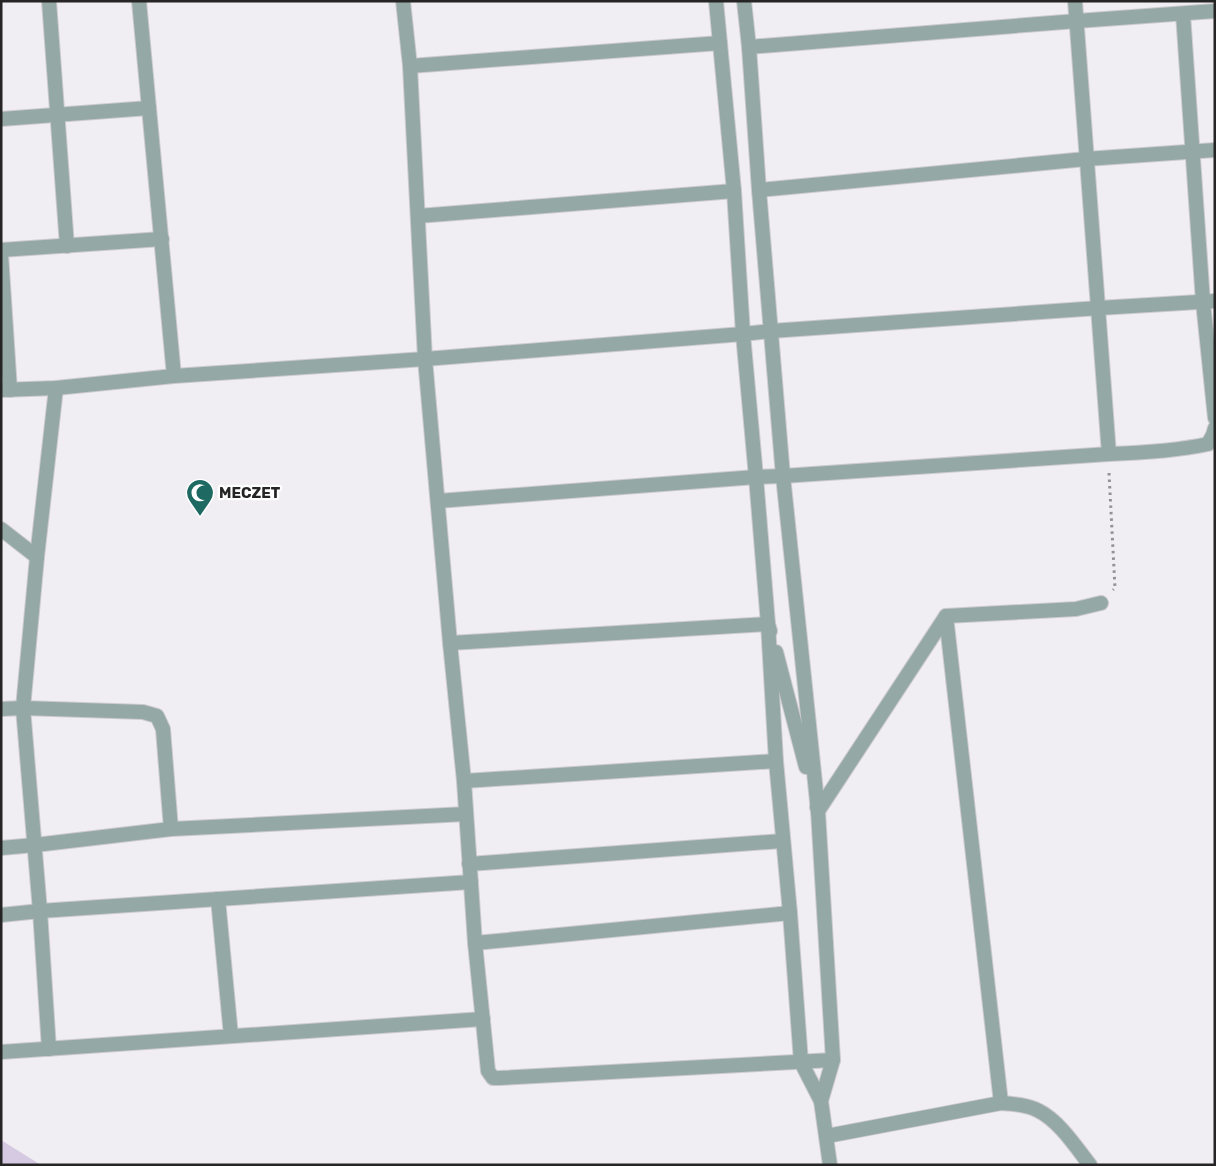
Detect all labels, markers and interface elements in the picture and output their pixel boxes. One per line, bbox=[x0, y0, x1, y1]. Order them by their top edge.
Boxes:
mosque icon: MECZET bbox=[185, 478, 215, 517]
place label: MECZET bbox=[219, 484, 281, 502]

